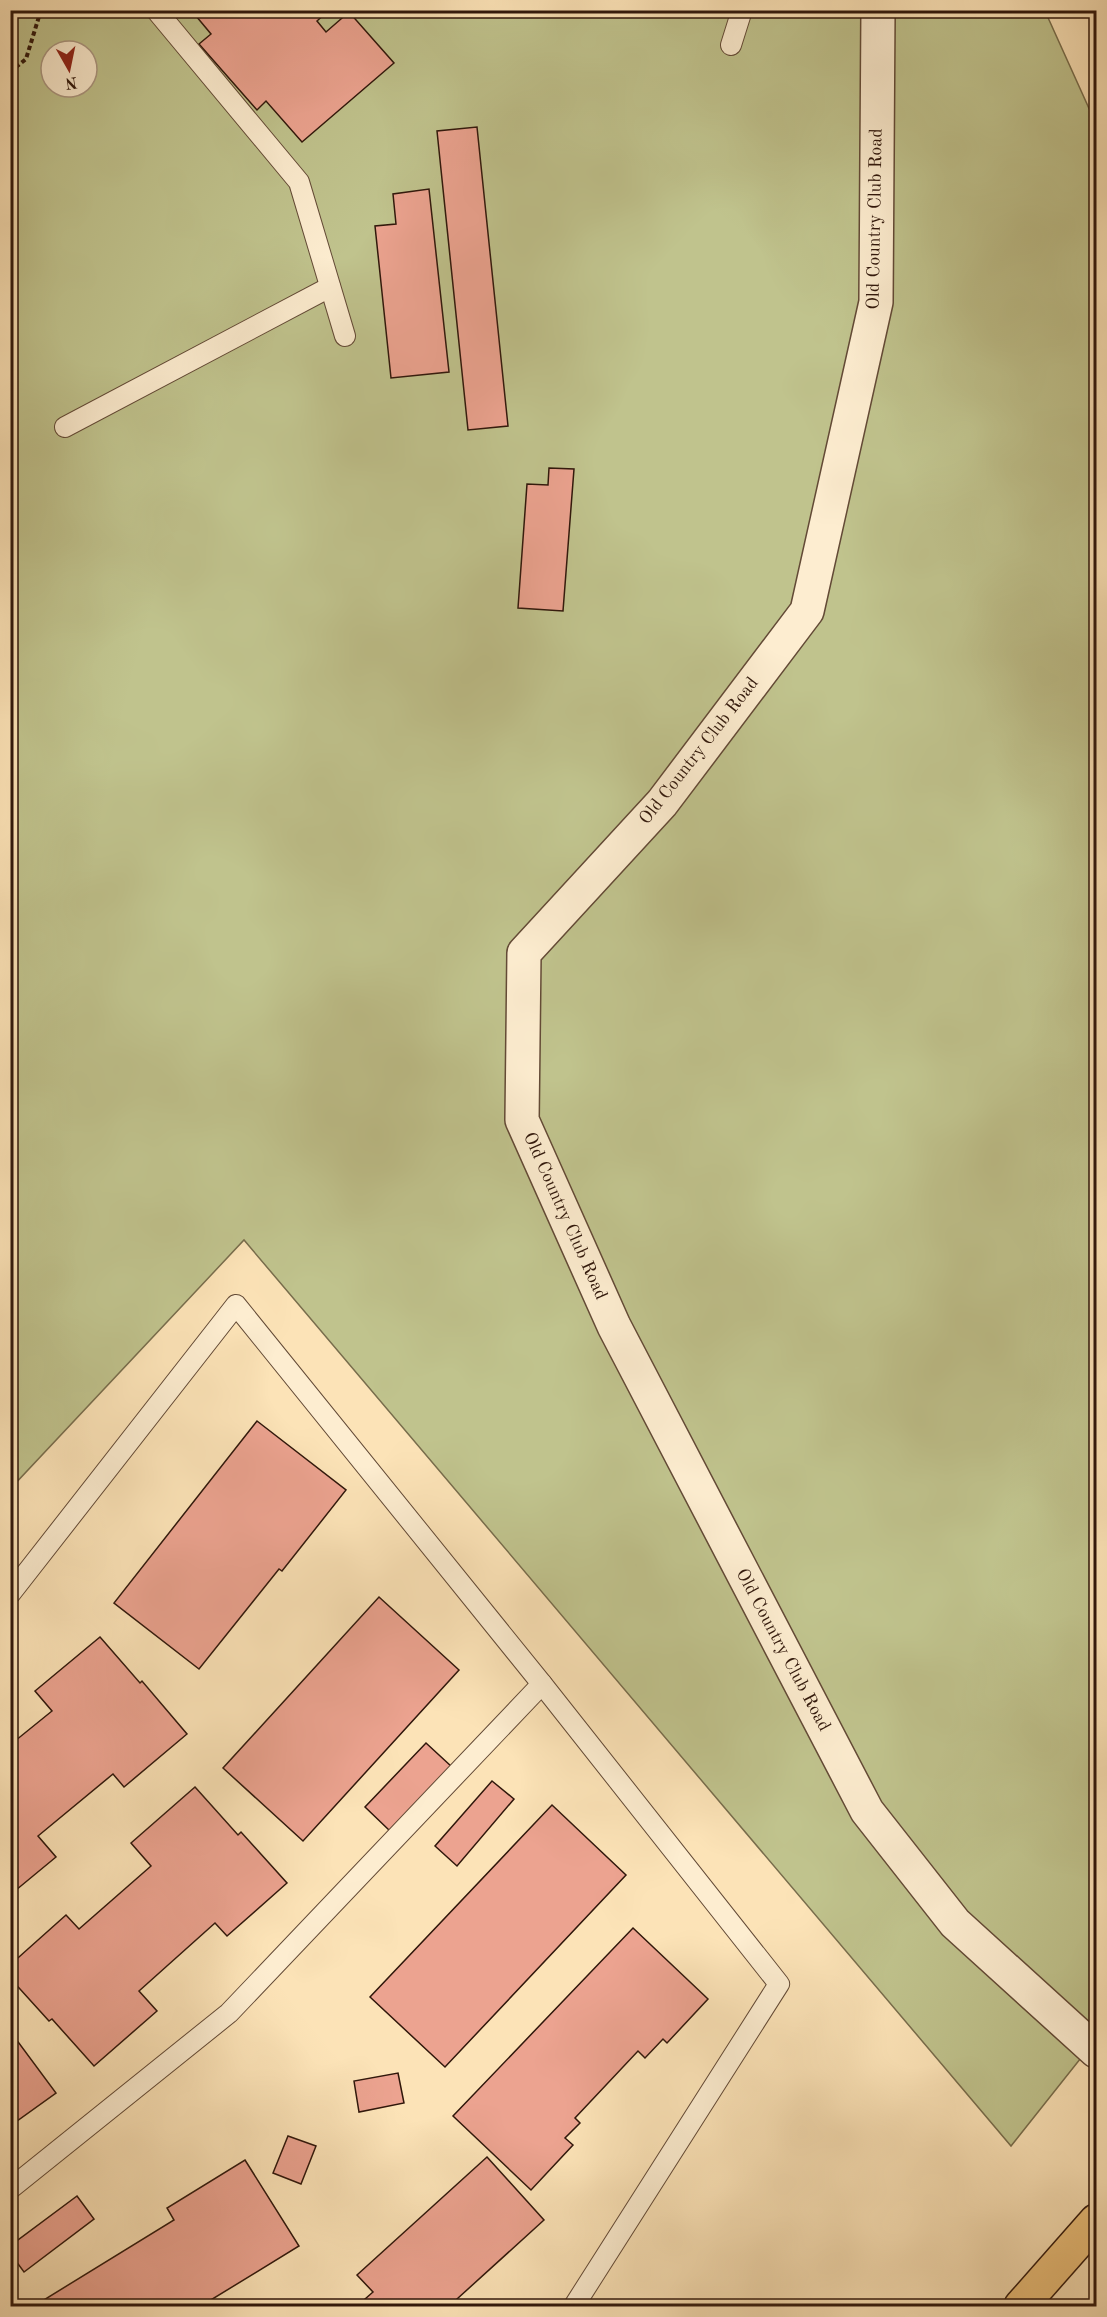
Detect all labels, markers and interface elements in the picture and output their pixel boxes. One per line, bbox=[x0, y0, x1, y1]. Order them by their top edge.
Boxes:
north arrow bbox=[39, 39, 99, 99]
text: N bbox=[63, 73, 78, 91]
street label: Old Country Club Road bbox=[864, 128, 886, 310]
street label: Old Country Club Road bbox=[636, 674, 762, 828]
street label: Old Country Club Road bbox=[520, 1129, 610, 1303]
street label: Old Country Club Road bbox=[732, 1566, 834, 1734]

